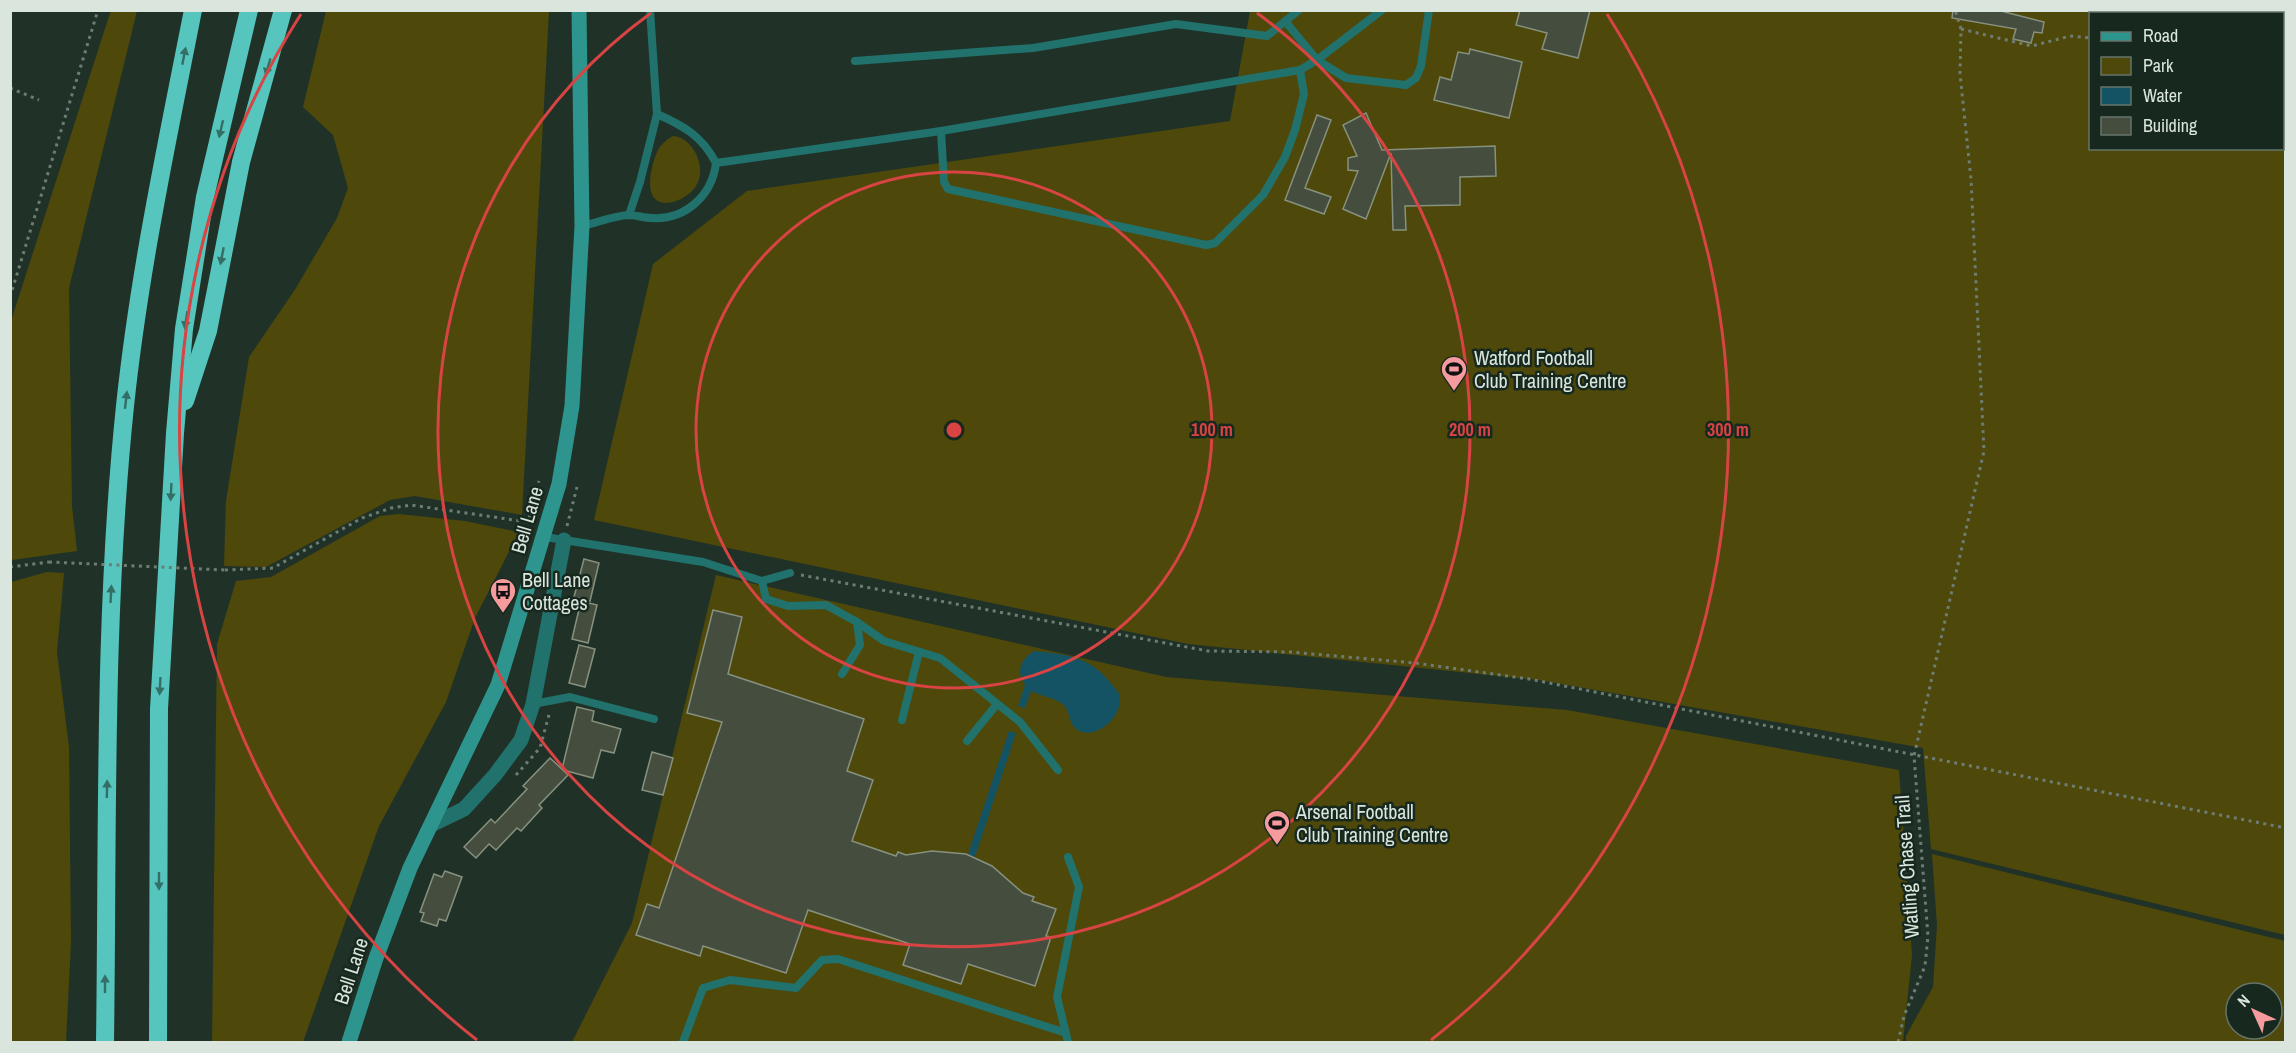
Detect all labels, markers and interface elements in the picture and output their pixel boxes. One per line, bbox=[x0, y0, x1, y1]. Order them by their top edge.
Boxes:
legend bbox=[2089, 12, 2284, 150]
text: Road bbox=[2143, 23, 2178, 48]
one-way arrow bbox=[180, 46, 189, 65]
text: Park bbox=[2143, 53, 2174, 78]
one-way arrow bbox=[262, 58, 272, 76]
text: Water bbox=[2143, 83, 2182, 108]
text: Building bbox=[2143, 113, 2198, 138]
one-way arrow bbox=[216, 120, 226, 138]
one-way arrow bbox=[217, 247, 226, 266]
one-way arrow bbox=[181, 311, 190, 330]
place label: Watford Football Club Training Centre bbox=[1474, 344, 1626, 394]
sports icon: Watford Football Club Training Centre bbox=[1439, 354, 1469, 392]
one-way arrow bbox=[121, 390, 131, 409]
text: 100 m bbox=[1191, 417, 1233, 442]
text: 200 m bbox=[1449, 417, 1491, 442]
text: 300 m bbox=[1707, 417, 1749, 442]
centre of rings bbox=[944, 420, 964, 440]
one-way arrow bbox=[167, 482, 176, 501]
street label: Bell Lane bbox=[504, 483, 549, 556]
place label: Bell Lane Cottages bbox=[522, 566, 590, 616]
bus stop icon: Bell Lane Cottages bbox=[488, 576, 518, 614]
one-way arrow bbox=[107, 585, 116, 604]
one-way arrow bbox=[156, 677, 165, 696]
one-way arrow bbox=[102, 780, 111, 799]
street label: Watling Chase Trail bbox=[1888, 795, 1925, 940]
place label: Arsenal Football Club Training Centre bbox=[1295, 798, 1448, 848]
sports icon: Arsenal Football Club Training Centre bbox=[1262, 808, 1292, 846]
one-way arrow bbox=[154, 872, 164, 891]
street label: Bell Lane bbox=[327, 934, 374, 1008]
one-way arrow bbox=[100, 975, 110, 994]
north arrow bbox=[2224, 981, 2284, 1041]
text: N bbox=[2232, 989, 2255, 1012]

